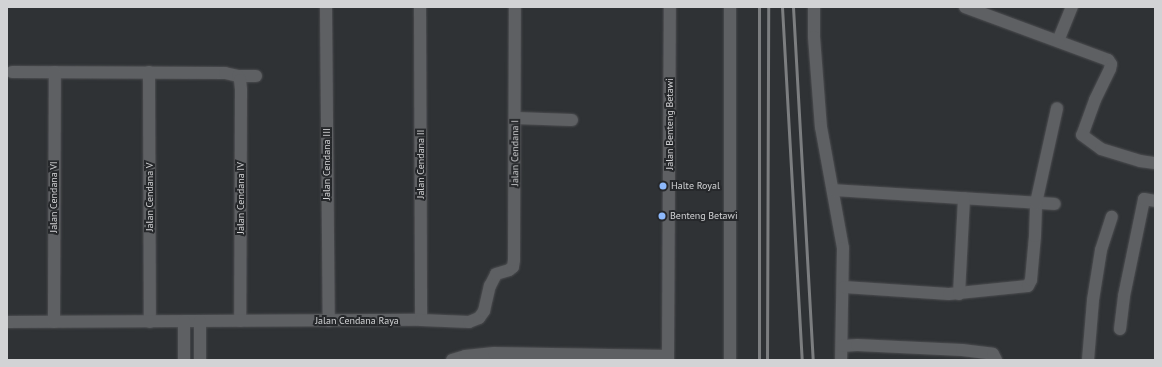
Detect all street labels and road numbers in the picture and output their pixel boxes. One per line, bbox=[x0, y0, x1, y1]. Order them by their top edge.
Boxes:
street label: Jalan Benteng Betawi bbox=[664, 78, 676, 170]
street label: Jalan Cendana I bbox=[509, 120, 521, 186]
street label: Jalan Cendana III bbox=[321, 128, 333, 200]
street label: Jalan Cendana II bbox=[415, 129, 427, 199]
street label: Jalan Cendana VI bbox=[48, 161, 60, 233]
street label: Jalan Cendana IV bbox=[235, 162, 247, 234]
street label: Jalan Cendana V bbox=[144, 163, 156, 231]
street label: Jalan Cendana Raya bbox=[315, 315, 399, 327]

